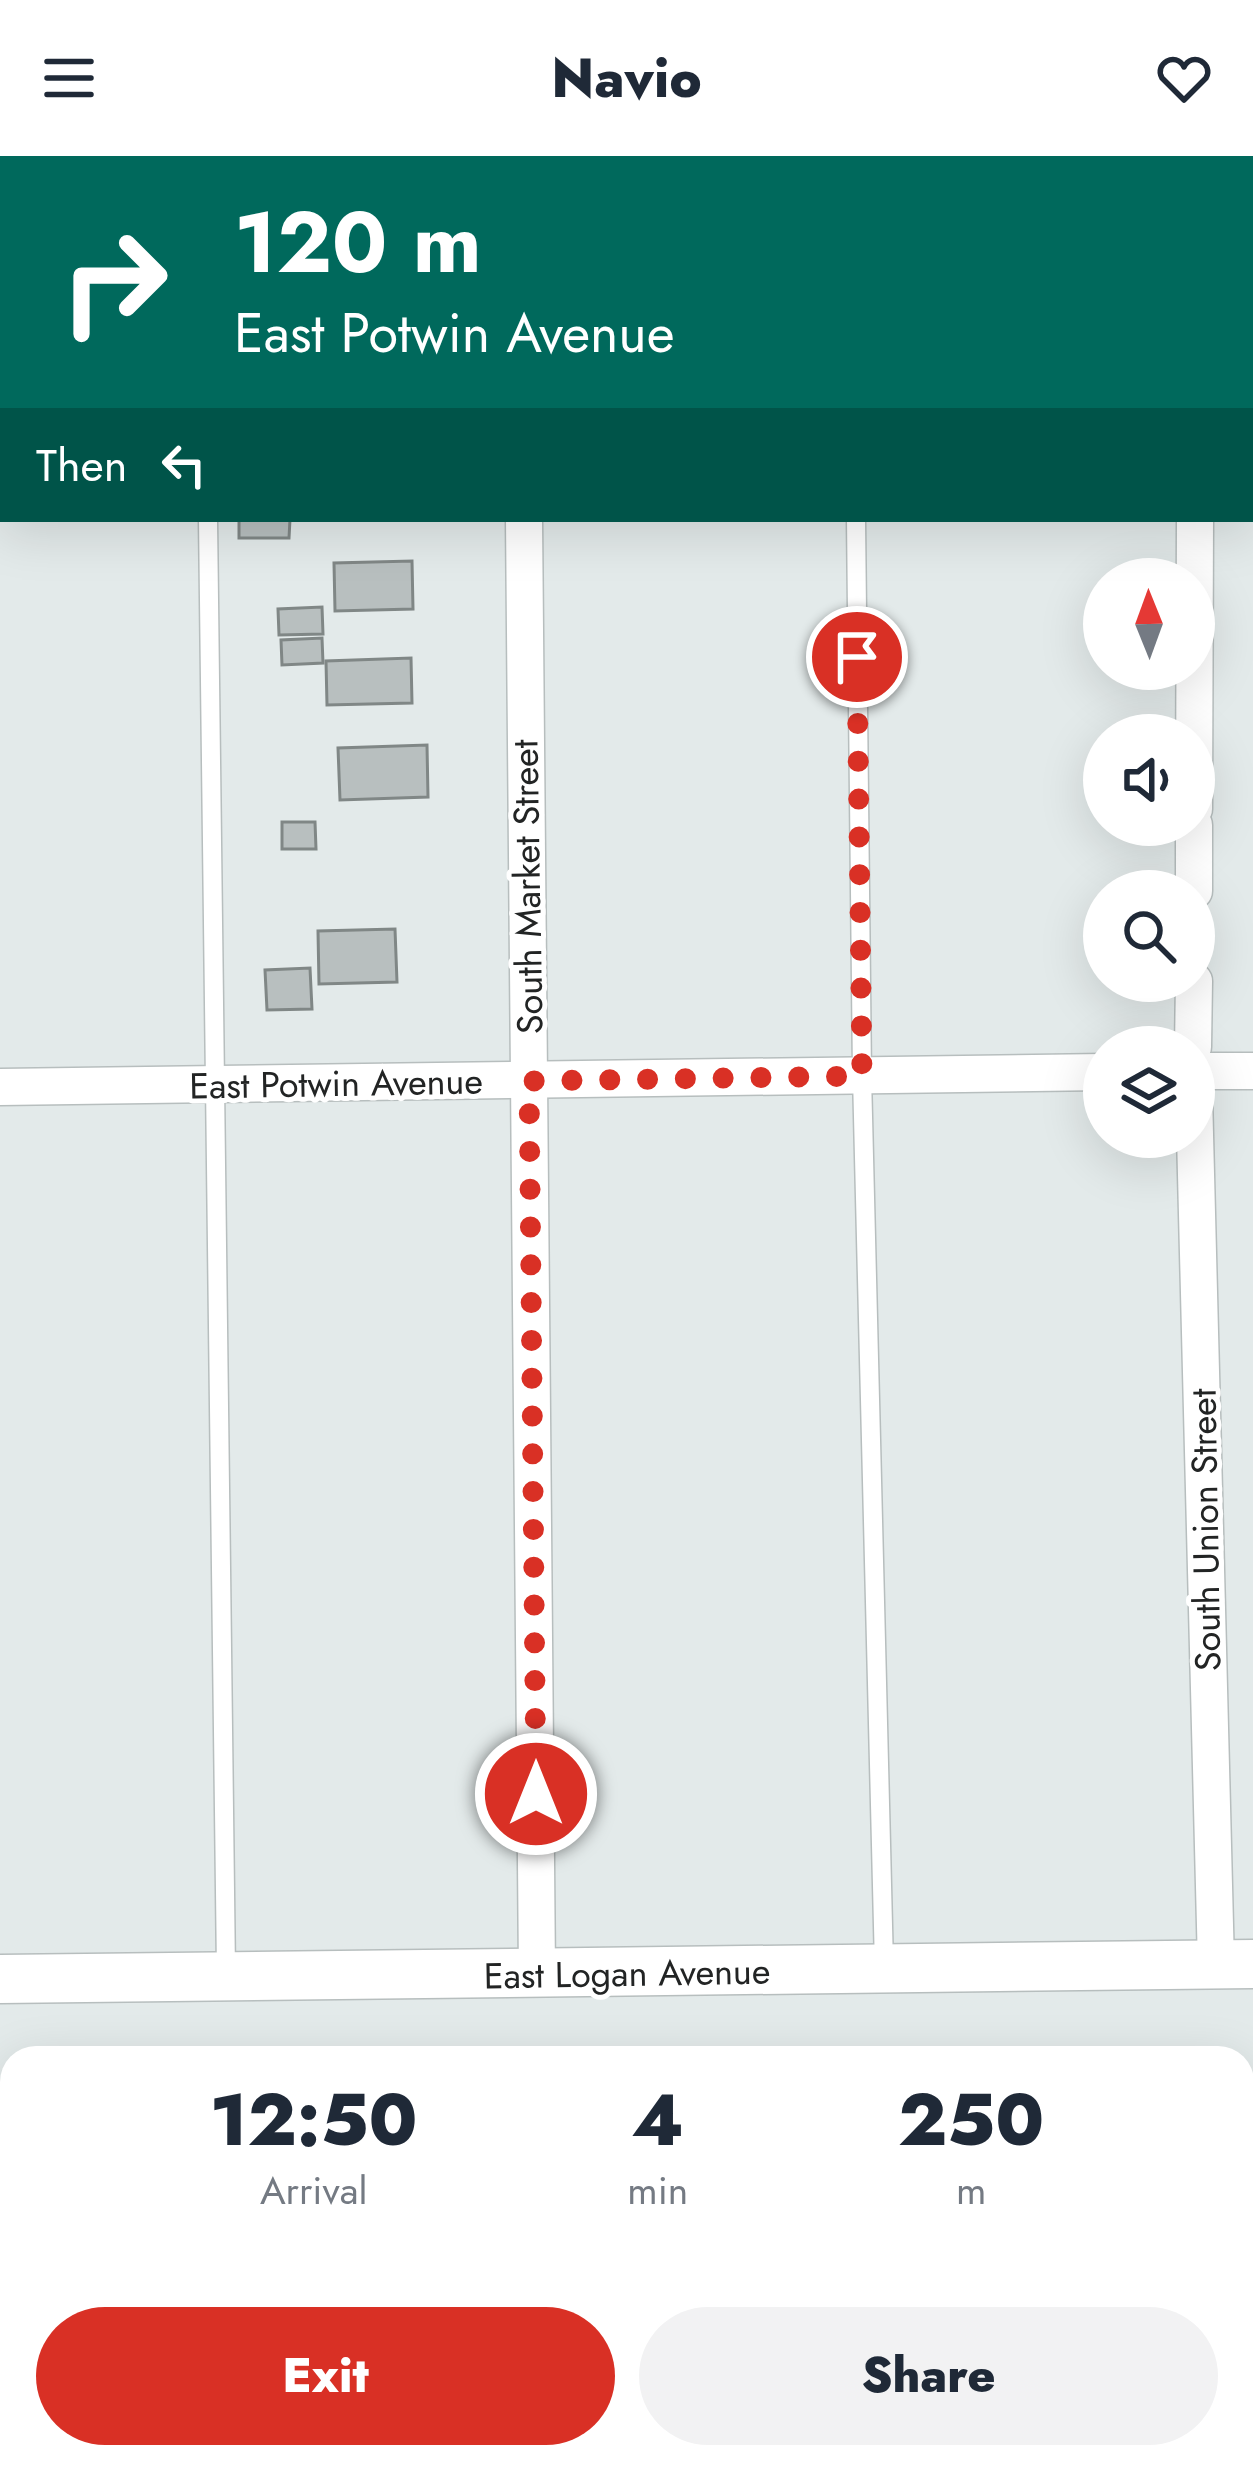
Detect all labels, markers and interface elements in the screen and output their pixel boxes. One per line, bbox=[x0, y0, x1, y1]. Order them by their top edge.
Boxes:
text: Navio bbox=[551, 39, 702, 117]
icon: menu bbox=[36, 45, 102, 111]
icon: heart bbox=[1151, 45, 1217, 111]
text: 120 m bbox=[234, 182, 482, 304]
icon: right bbox=[36, 204, 192, 360]
text: East Potwin Avenue bbox=[234, 294, 675, 372]
icon: left bbox=[151, 432, 217, 498]
text: Then bbox=[36, 433, 127, 498]
north arrow bbox=[1083, 558, 1215, 690]
map controls bbox=[1083, 558, 1215, 1158]
pin bbox=[806, 606, 908, 708]
icon: arrive bbox=[824, 624, 890, 690]
button: sound bbox=[1083, 714, 1215, 846]
street label: South Market Street bbox=[498, 739, 556, 1035]
button: search bbox=[1083, 870, 1215, 1002]
button: layers bbox=[1083, 1026, 1215, 1158]
street label: East Potwin Avenue bbox=[189, 1054, 483, 1112]
street label: South Union Street bbox=[1177, 1388, 1233, 1672]
position arrow bbox=[473, 1731, 599, 1857]
street label: East Logan Avenue bbox=[483, 1945, 771, 2001]
text: 12:50 bbox=[210, 2068, 418, 2172]
text: 4 bbox=[631, 2068, 684, 2172]
text: 250 bbox=[898, 2068, 1044, 2172]
text: Arrival bbox=[260, 2162, 367, 2219]
text: min bbox=[627, 2162, 688, 2219]
text: m bbox=[956, 2162, 986, 2219]
button: Exit bbox=[36, 2307, 615, 2445]
button: Share bbox=[639, 2307, 1218, 2445]

